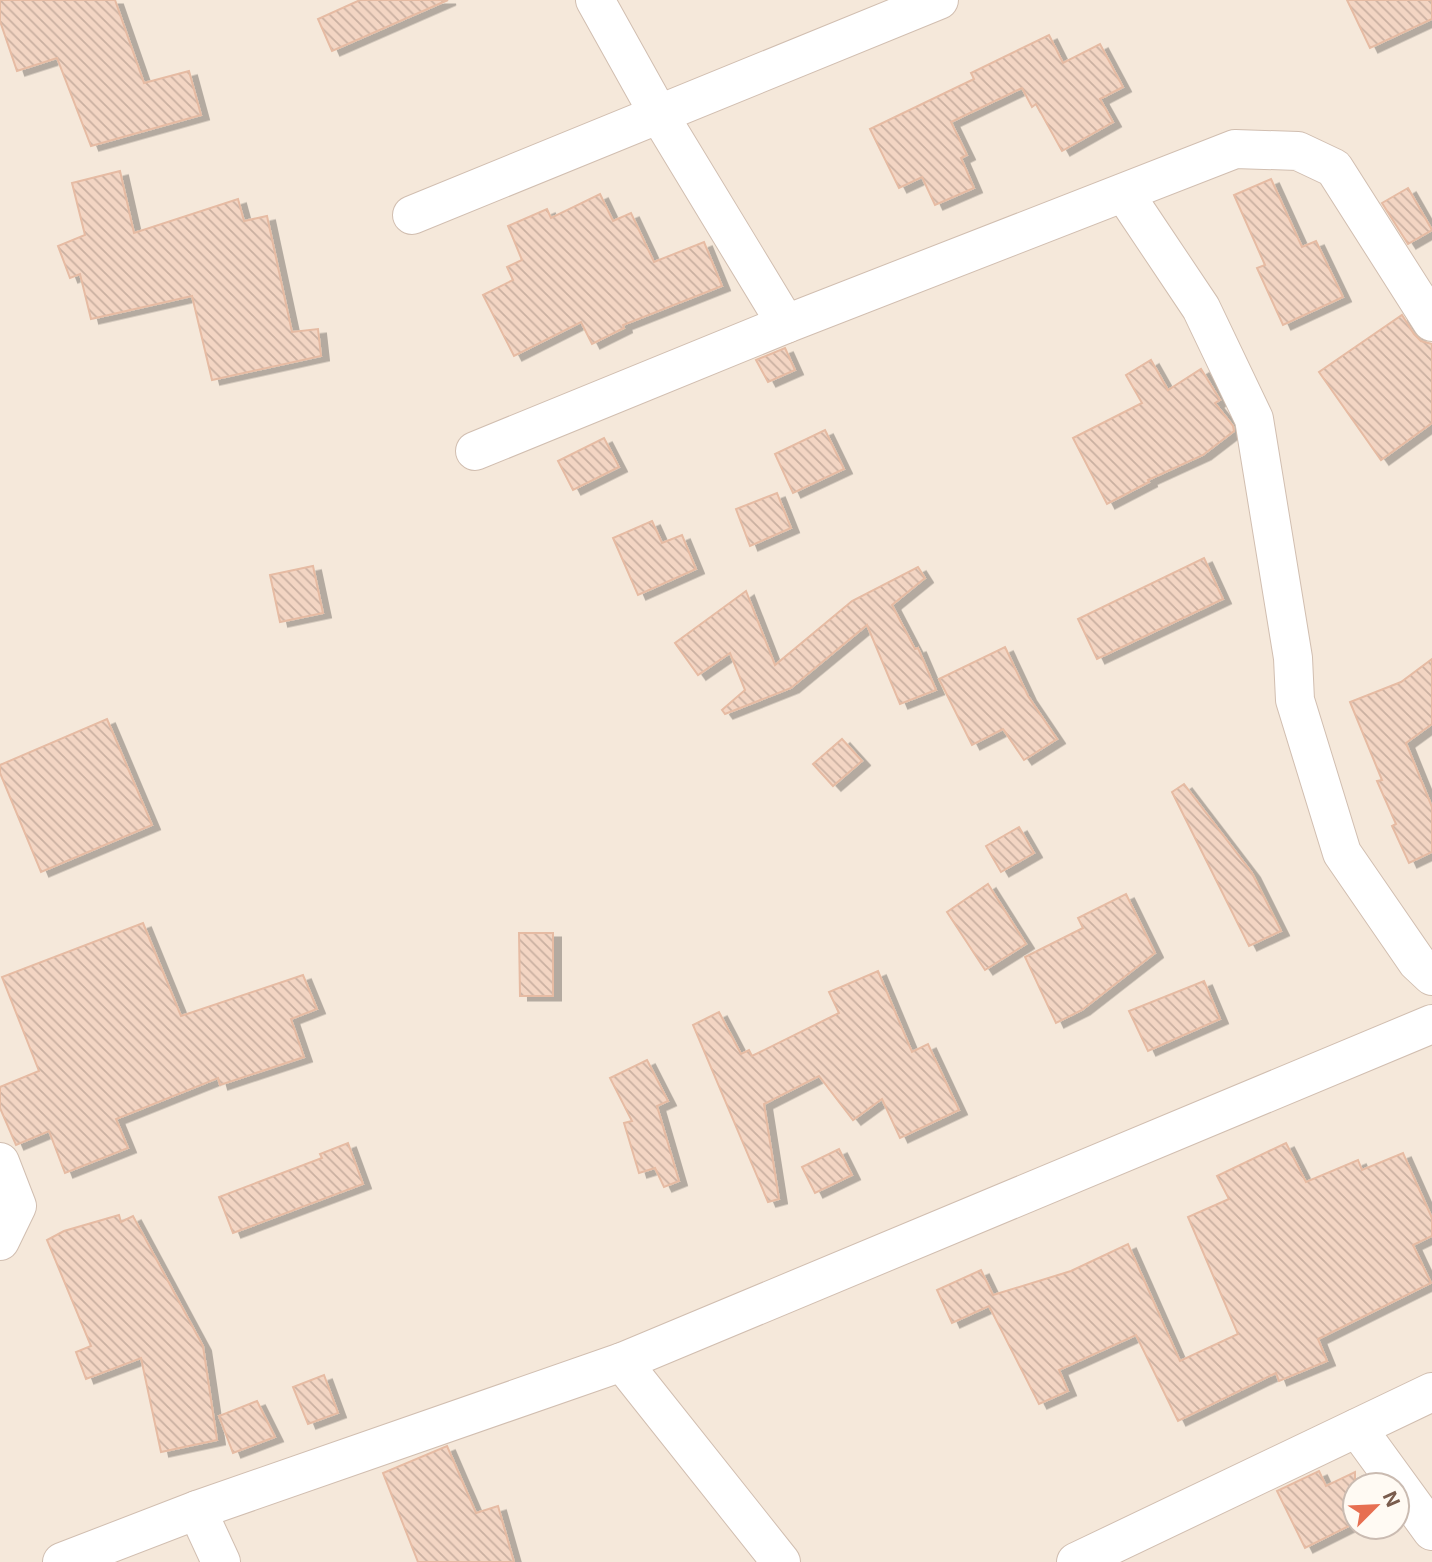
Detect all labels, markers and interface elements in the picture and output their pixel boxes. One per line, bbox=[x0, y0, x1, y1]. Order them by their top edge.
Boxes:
north arrow bbox=[1341, 1471, 1411, 1541]
text: N bbox=[1378, 1488, 1405, 1511]

